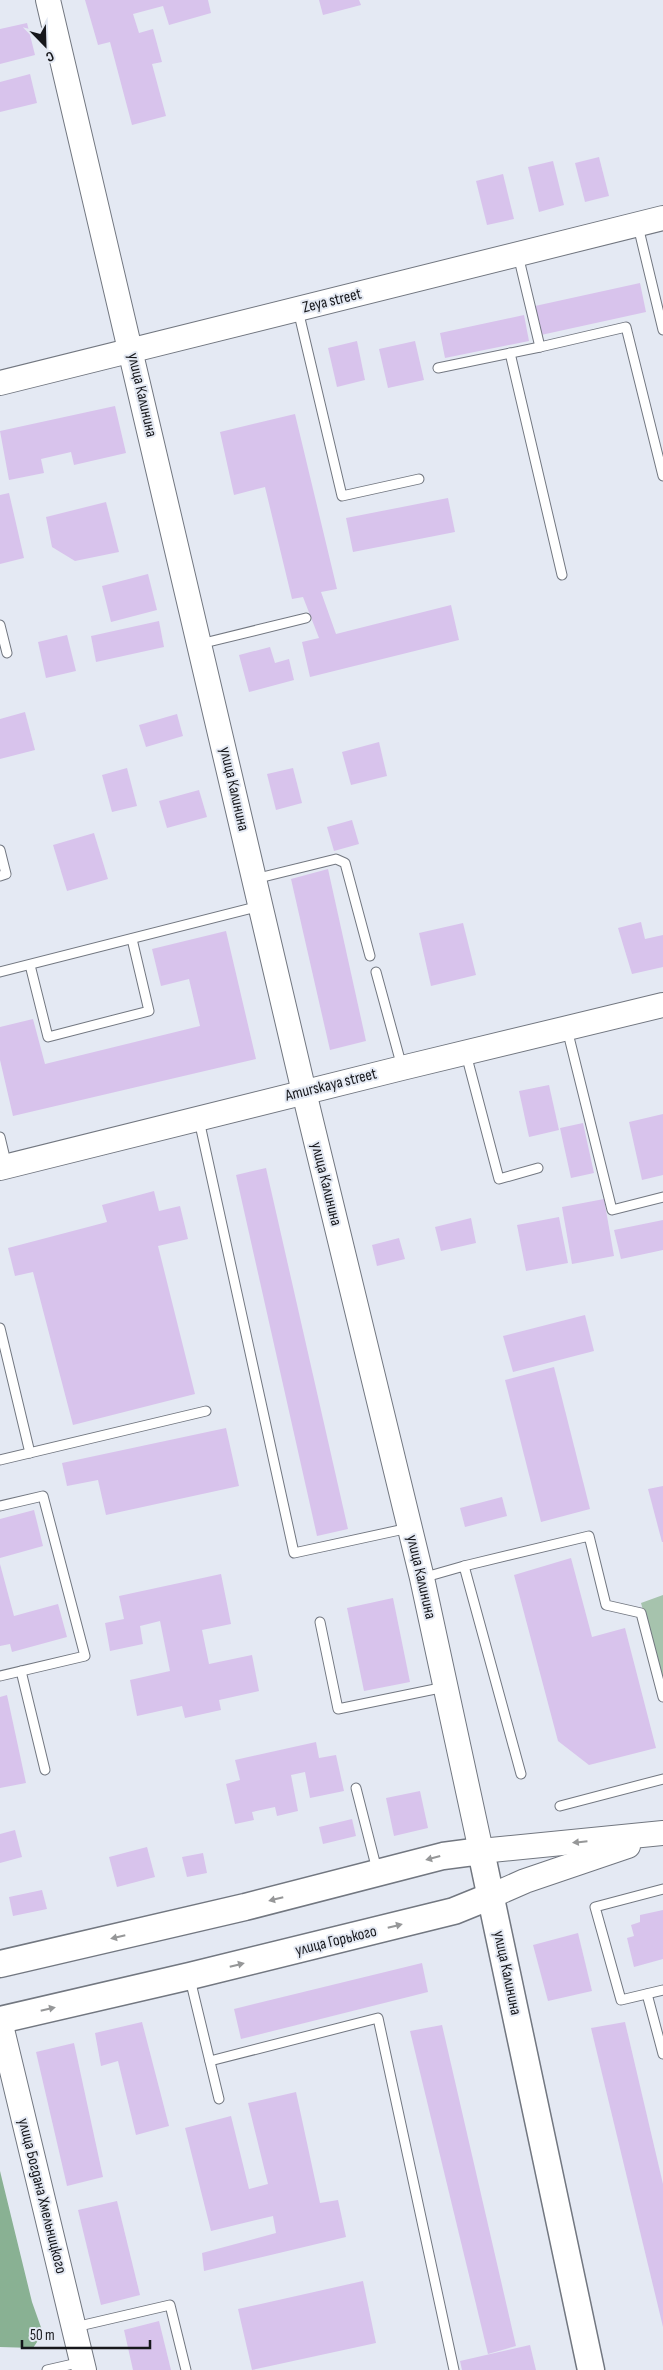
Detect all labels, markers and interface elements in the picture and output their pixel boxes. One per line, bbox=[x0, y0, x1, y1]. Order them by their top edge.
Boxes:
north arrow bbox=[20, 20, 70, 70]
text: С bbox=[43, 47, 57, 66]
street label: Zeya street bbox=[301, 285, 363, 317]
street label: улица Калинина bbox=[123, 351, 161, 439]
street label: улица Калинина bbox=[215, 745, 253, 833]
street label: Amurskaya street bbox=[282, 1064, 379, 1106]
street label: улица Калинина bbox=[306, 1140, 346, 1228]
street label: улица Калинина bbox=[402, 1533, 440, 1621]
one-way arrow bbox=[571, 1838, 587, 1846]
one-way arrow bbox=[426, 1854, 441, 1862]
one-way arrow bbox=[268, 1895, 283, 1903]
street label: улица Горького bbox=[293, 1922, 379, 1960]
one-way arrow bbox=[387, 1922, 402, 1930]
street label: улица Калинина bbox=[489, 1929, 525, 2017]
one-way arrow bbox=[110, 1933, 125, 1941]
one-way arrow bbox=[230, 1961, 245, 1969]
one-way arrow bbox=[40, 2005, 55, 2013]
street label: улица Богдана Хмельницкого bbox=[13, 2116, 71, 2276]
scale bar bbox=[22, 2318, 150, 2350]
text: 50 m bbox=[30, 2326, 55, 2345]

